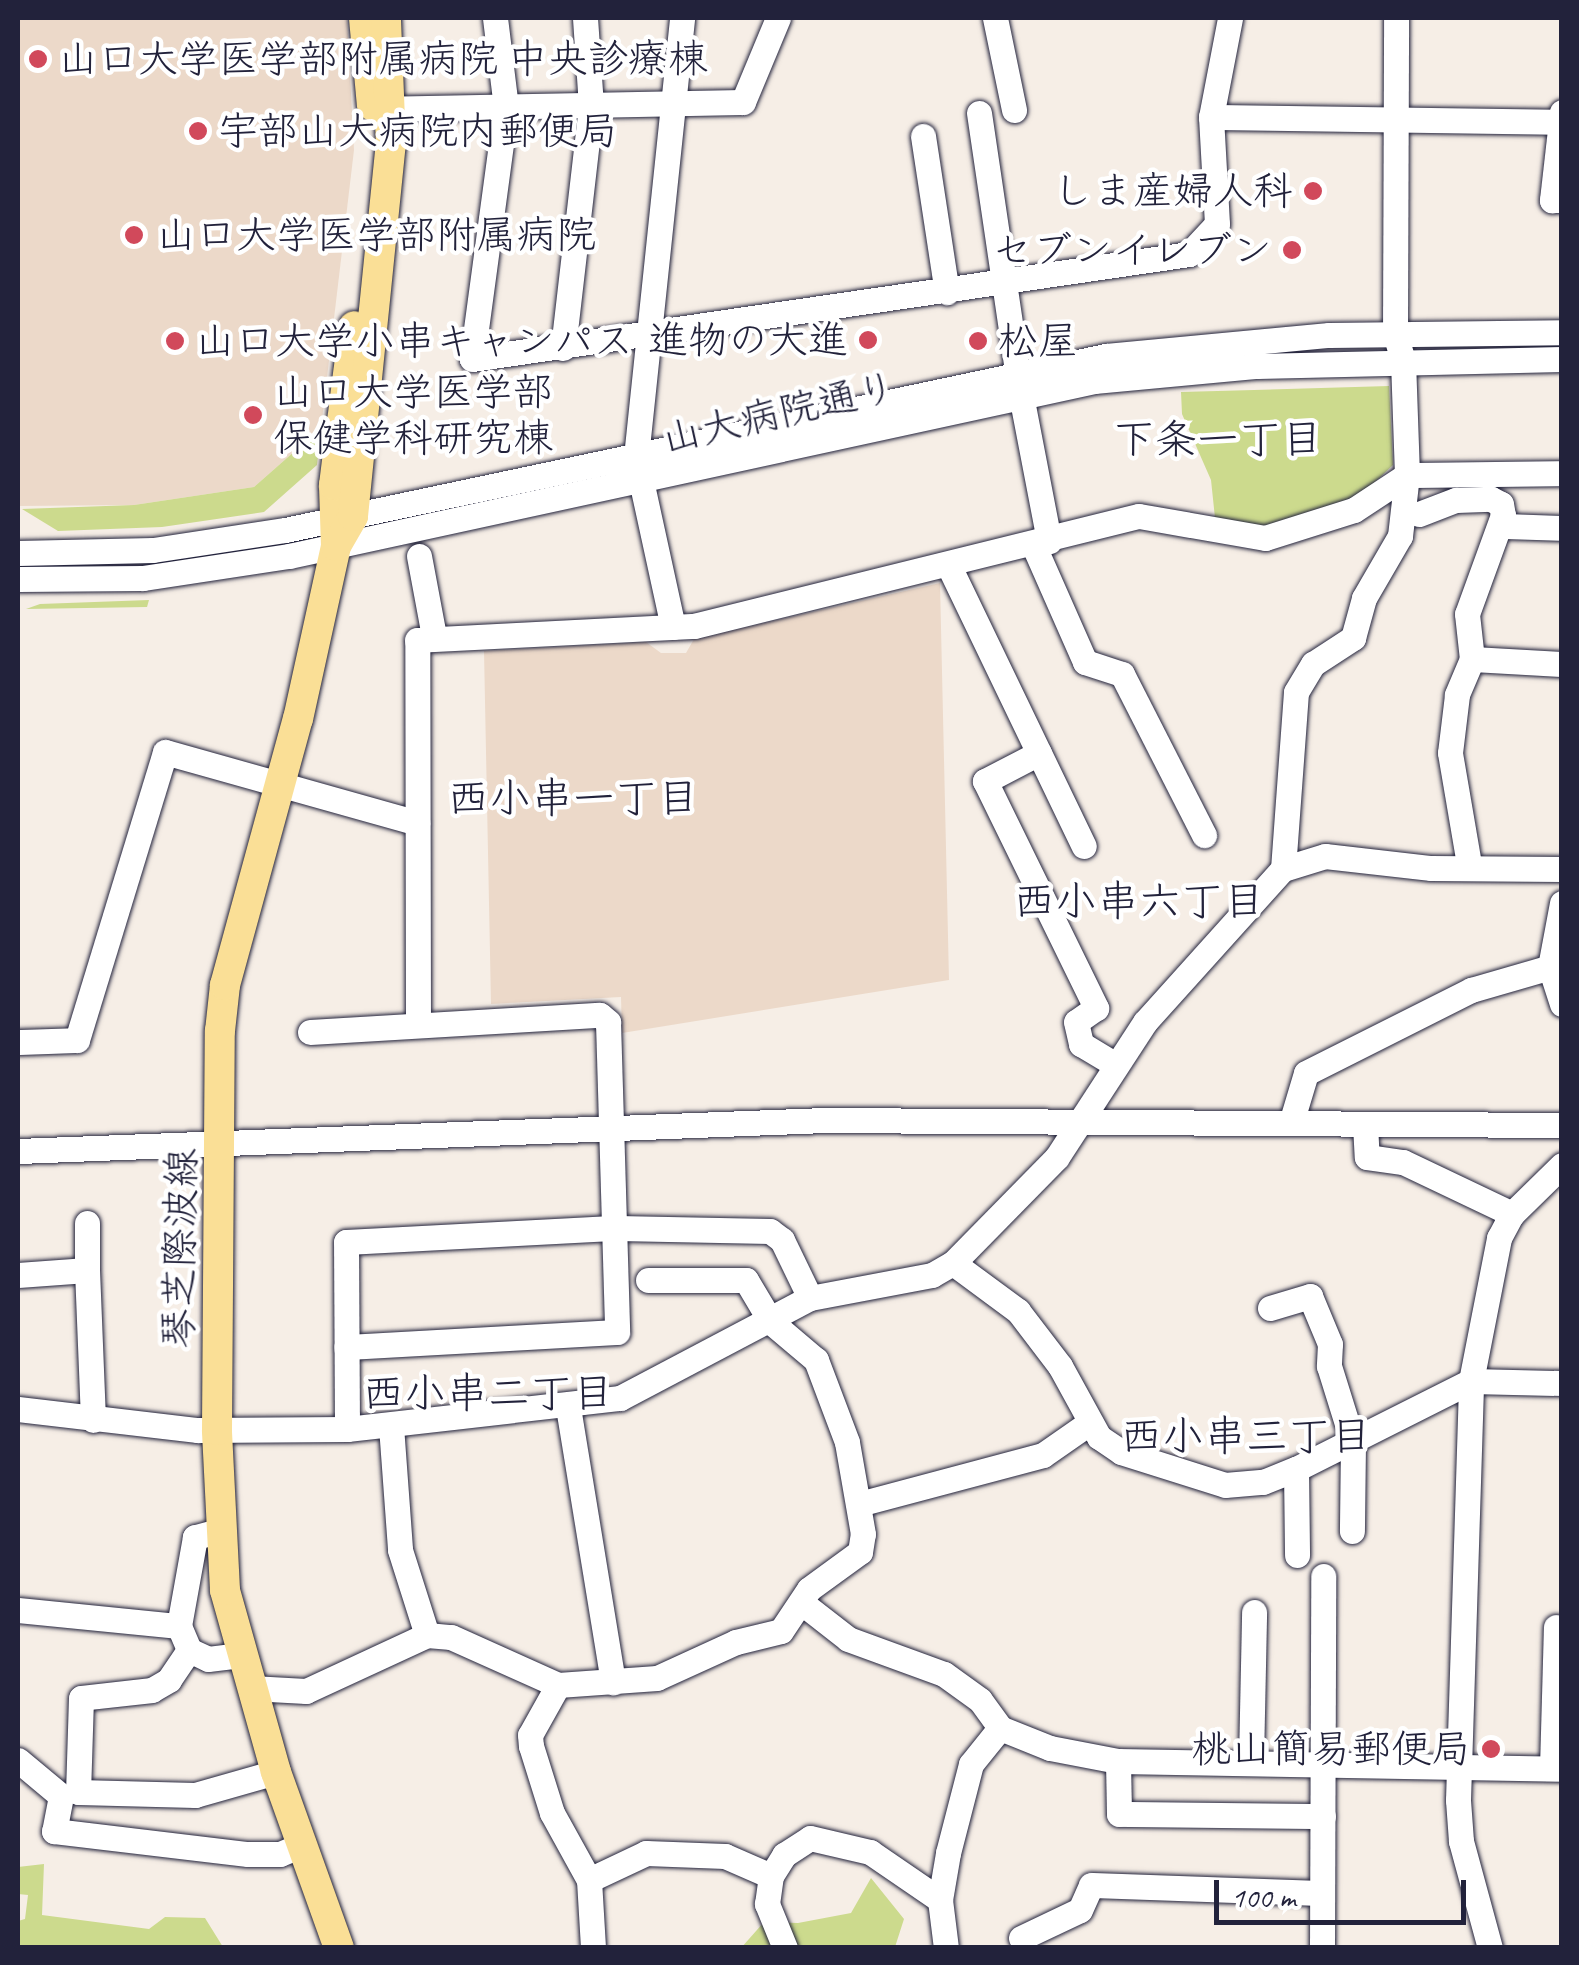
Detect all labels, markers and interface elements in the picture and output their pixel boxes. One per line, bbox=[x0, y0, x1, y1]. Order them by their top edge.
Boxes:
place label: 山口大学医学部附属病院 中央診療棟 bbox=[58, 35, 708, 83]
marker: 山口大学医学部附属病院 中央診療棟 bbox=[27, 48, 49, 70]
place label: 宇部山大病院内郵便局 bbox=[218, 107, 618, 155]
marker: 宇部山大病院内郵便局 bbox=[187, 120, 209, 142]
place label: しま産婦人科 bbox=[1053, 167, 1293, 215]
marker: しま産婦人科 bbox=[1302, 180, 1324, 202]
place label: 山口大学医学部附属病院 bbox=[156, 211, 596, 259]
marker: 山口大学医学部附属病院 bbox=[121, 222, 147, 248]
place label: セブンイレブン bbox=[992, 226, 1272, 274]
marker: セブンイレブン bbox=[1281, 239, 1303, 261]
place label: 進物の大進 bbox=[648, 316, 848, 364]
place label: 山口大学小串キャンパス bbox=[195, 317, 635, 365]
place label: 松屋 bbox=[998, 317, 1078, 365]
marker: 進物の大進 bbox=[857, 329, 879, 351]
marker: 山口大学小串キャンパス bbox=[164, 330, 186, 352]
marker: 松屋 bbox=[967, 330, 989, 352]
street label: 山大病院通り bbox=[657, 363, 901, 463]
place label: 山口大学医学部 保健学科研究棟 bbox=[273, 368, 553, 462]
marker: 山口大学医学部 保健学科研究棟 bbox=[242, 404, 264, 426]
district label: 下条一丁目 bbox=[1113, 415, 1323, 465]
district label: 西小串一丁目 bbox=[447, 774, 699, 824]
district label: 西小串六丁目 bbox=[1013, 877, 1265, 927]
street label: 琴芝際波線 bbox=[154, 1148, 206, 1348]
district label: 西小串二丁目 bbox=[362, 1369, 614, 1419]
district label: 西小串三丁目 bbox=[1120, 1412, 1372, 1462]
place label: 桃山簡易郵便局 bbox=[1191, 1725, 1471, 1773]
marker: 桃山簡易郵便局 bbox=[1480, 1738, 1502, 1760]
scale bar bbox=[1219, 1860, 1472, 1922]
text: 100 m bbox=[1231, 1878, 1296, 1916]

